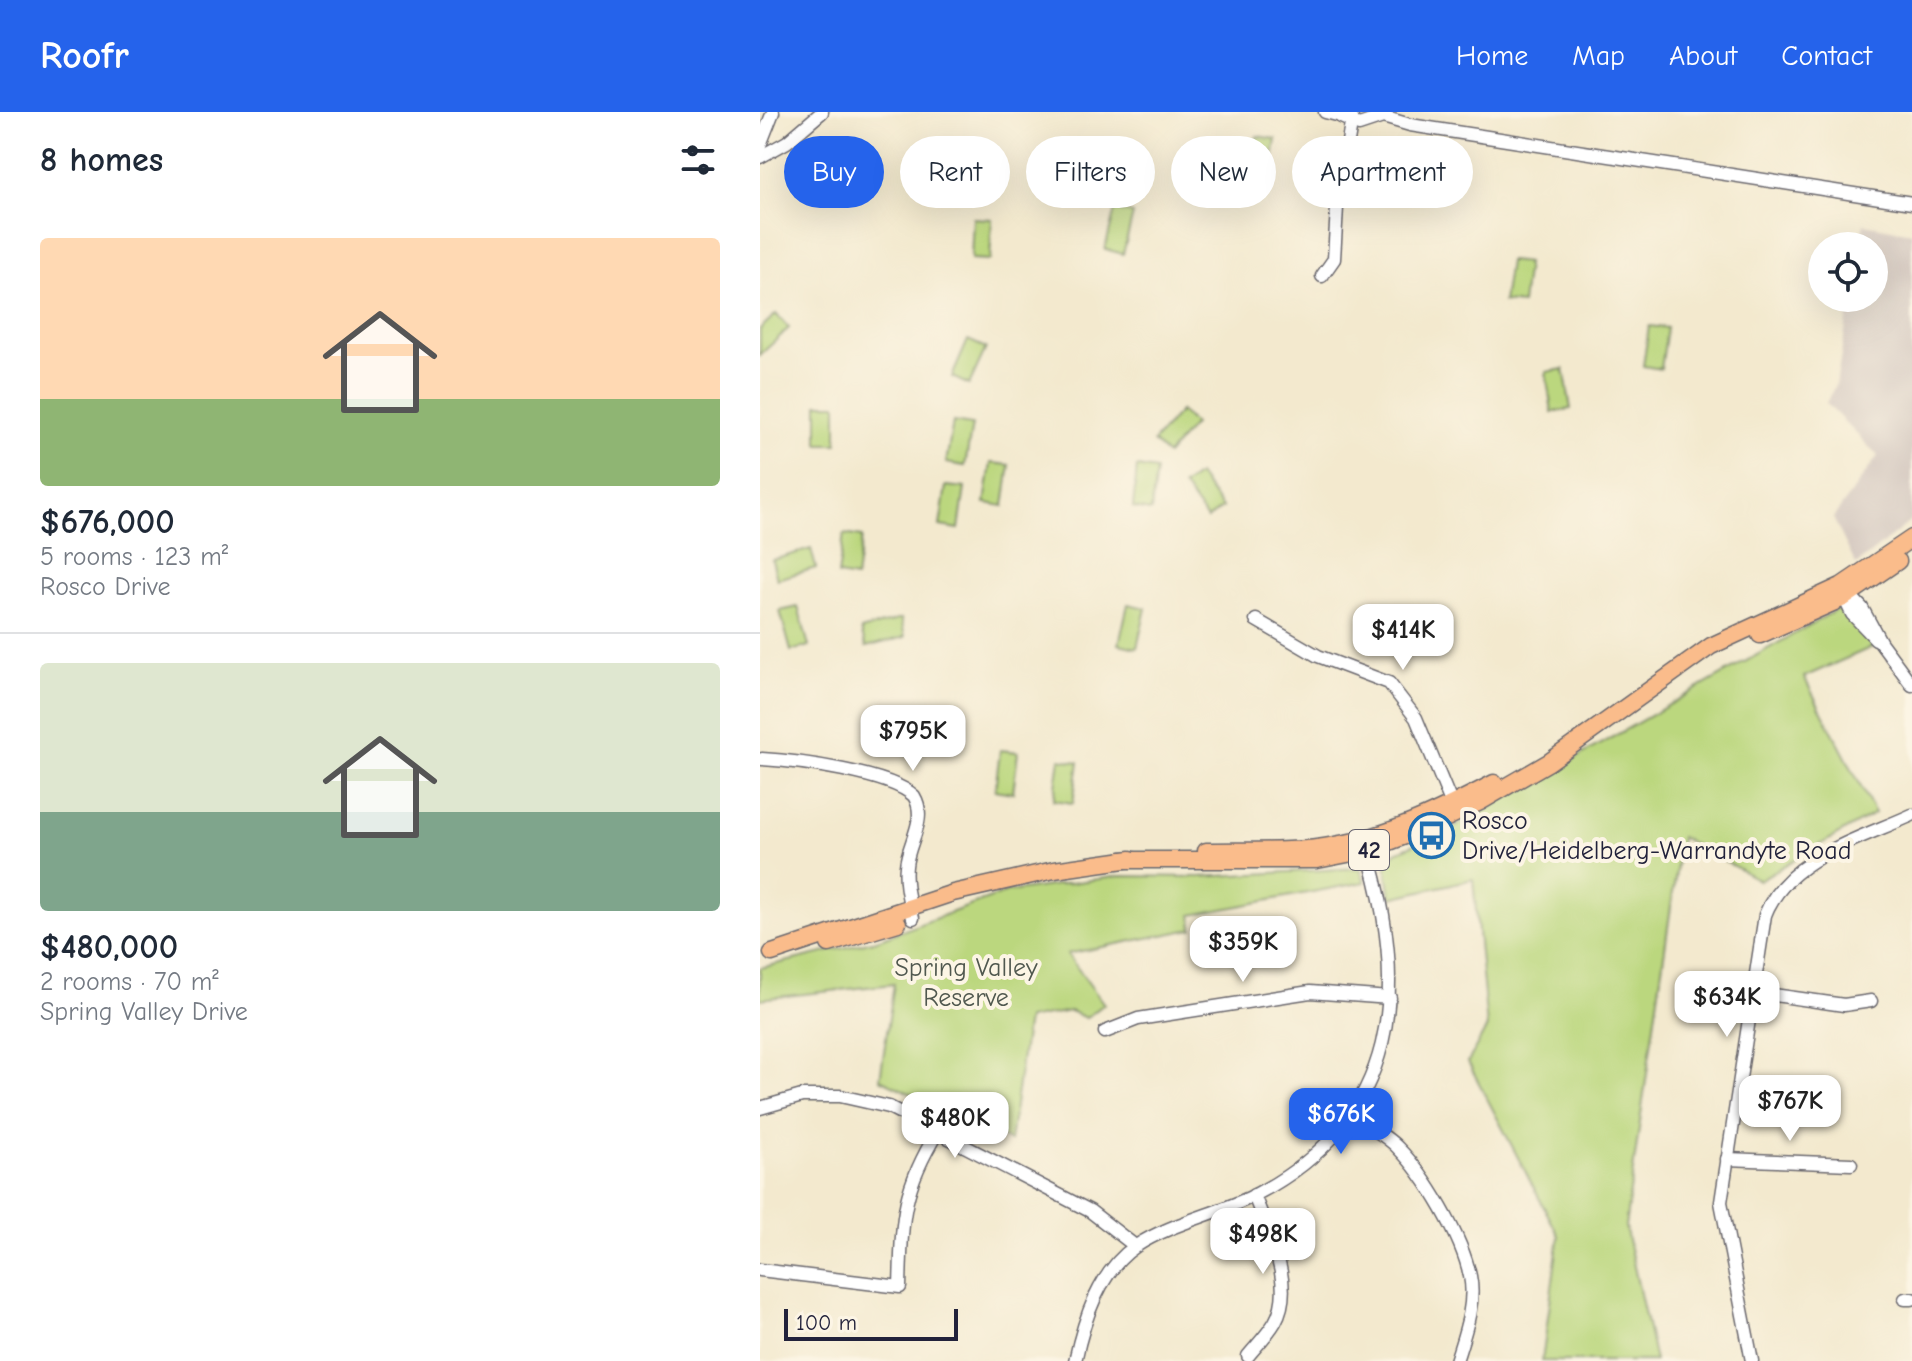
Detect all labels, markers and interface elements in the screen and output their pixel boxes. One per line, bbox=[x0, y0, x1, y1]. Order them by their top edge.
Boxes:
text: Roofr bbox=[40, 34, 129, 78]
text: Home bbox=[1456, 40, 1528, 72]
text: Map bbox=[1572, 40, 1625, 72]
text: About bbox=[1669, 40, 1737, 72]
text: Contact bbox=[1781, 40, 1872, 72]
chip: Buy bbox=[784, 136, 884, 208]
chip: Rent bbox=[900, 136, 1010, 208]
chip: Filters bbox=[1026, 136, 1155, 208]
chip: New bbox=[1171, 136, 1276, 208]
chip: Apartment bbox=[1292, 136, 1473, 208]
icon: filters bbox=[676, 138, 720, 182]
text: 8 homes bbox=[40, 140, 163, 180]
map controls bbox=[1808, 232, 1888, 312]
button: locate bbox=[1808, 232, 1888, 312]
icon: home bbox=[308, 290, 452, 434]
text: $676,000 bbox=[40, 502, 175, 542]
text: 5 rooms · 123 m² bbox=[40, 542, 228, 572]
text: Rosco Drive bbox=[40, 572, 170, 602]
pin: $414K bbox=[1347, 604, 1459, 672]
text: $414K bbox=[1371, 615, 1435, 645]
pin: $795K bbox=[857, 705, 969, 773]
icon: home bbox=[308, 715, 452, 859]
text: $795K bbox=[879, 716, 947, 746]
place label: Rosco Drive/Heidelberg-Warrandyte Road bbox=[1462, 806, 1852, 866]
bus stop icon: Rosco Drive/Heidelberg-Warrandyte Road bbox=[1407, 812, 1455, 860]
road number: 42 bbox=[1349, 830, 1389, 870]
pin: $359K bbox=[1187, 916, 1299, 984]
text: $480,000 bbox=[40, 927, 178, 967]
text: $359K bbox=[1208, 927, 1278, 957]
park label: Spring Valley Reserve bbox=[894, 953, 1038, 1013]
text: 2 rooms · 70 m² bbox=[40, 967, 219, 997]
pin: $634K bbox=[1671, 971, 1783, 1039]
text: $634K bbox=[1693, 982, 1761, 1012]
text: Spring Valley Drive bbox=[40, 997, 248, 1027]
pin: $767K bbox=[1734, 1075, 1846, 1143]
text: $767K bbox=[1757, 1086, 1823, 1116]
pin: $676K bbox=[1285, 1088, 1397, 1156]
pin: $480K bbox=[899, 1092, 1011, 1160]
text: $676K bbox=[1307, 1099, 1375, 1129]
text: $480K bbox=[920, 1103, 990, 1133]
pin: $498K bbox=[1207, 1208, 1319, 1276]
text: $498K bbox=[1228, 1219, 1298, 1249]
scale bar bbox=[784, 1305, 958, 1341]
text: 100 m bbox=[796, 1310, 857, 1336]

